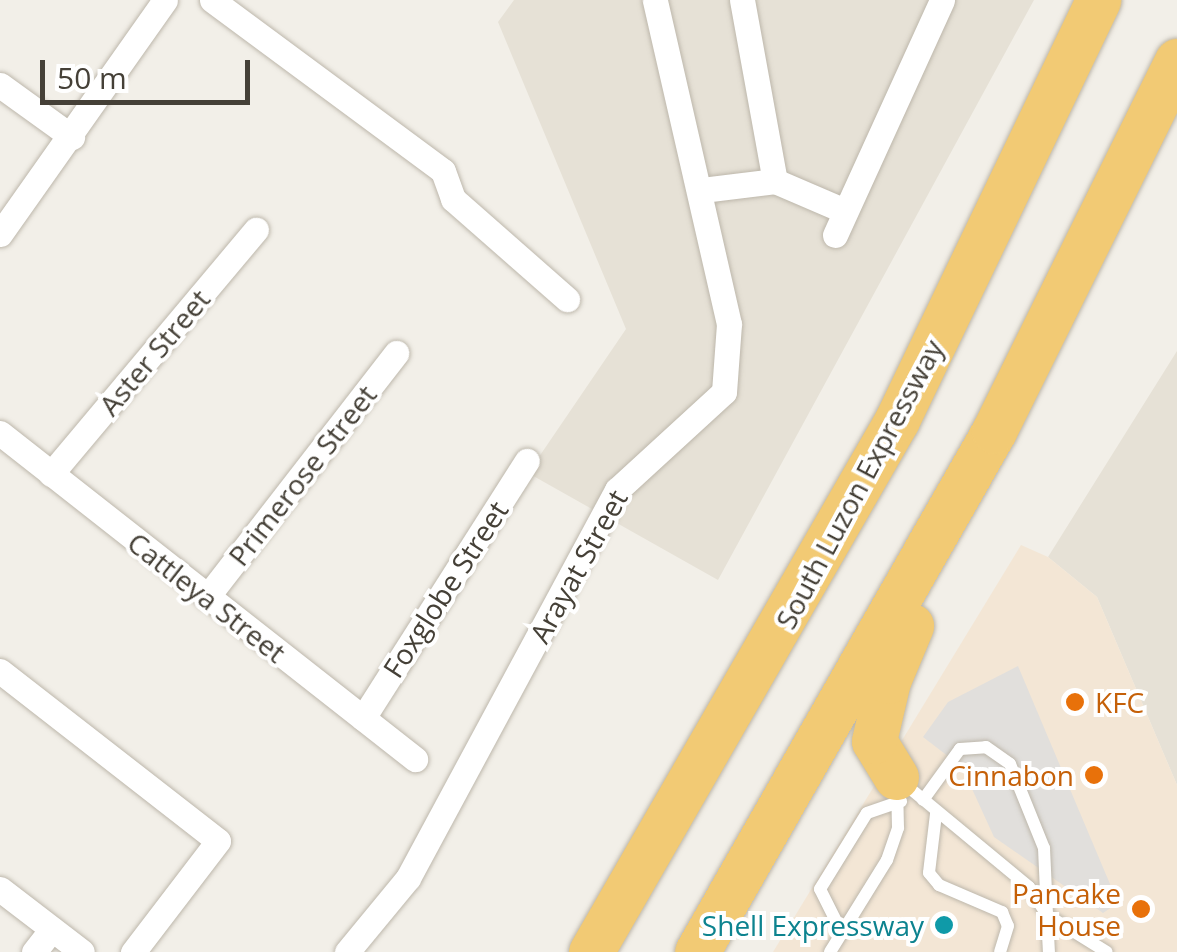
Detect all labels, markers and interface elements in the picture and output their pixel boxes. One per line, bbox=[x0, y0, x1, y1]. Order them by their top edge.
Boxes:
scale bar bbox=[45, 40, 255, 102]
text: 50 m bbox=[57, 57, 127, 98]
street label: Aster Street bbox=[92, 282, 216, 422]
street label: South Luzon Expressway bbox=[768, 334, 950, 634]
street label: Primerose Street bbox=[221, 378, 383, 572]
street label: Arayat Street bbox=[522, 484, 634, 648]
street label: Foxglobe Street bbox=[376, 495, 514, 683]
street label: Cattleya Street bbox=[121, 525, 293, 669]
place label: KFC bbox=[1095, 685, 1144, 719]
marker: KFC bbox=[1064, 691, 1086, 713]
place label: Cinnabon bbox=[948, 758, 1074, 792]
marker: Cinnabon bbox=[1083, 764, 1105, 786]
place label: Pancake House bbox=[1012, 876, 1121, 942]
marker: Pancake House bbox=[1130, 898, 1152, 920]
place label: Shell Expressway bbox=[702, 908, 924, 942]
marker: Shell Expressway bbox=[933, 914, 955, 936]

